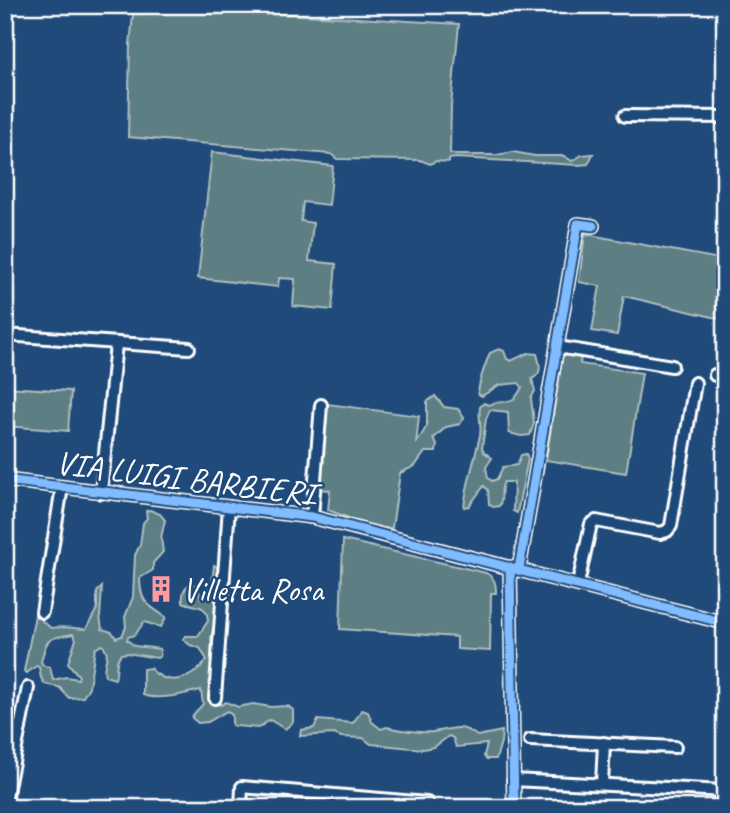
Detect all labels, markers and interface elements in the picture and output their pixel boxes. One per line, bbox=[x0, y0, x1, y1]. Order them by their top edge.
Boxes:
street label: VIA LUIGI BARBIERI bbox=[54, 441, 325, 516]
place label: Villetta Rosa bbox=[182, 569, 325, 611]
building icon: Villetta Rosa bbox=[146, 574, 176, 604]

